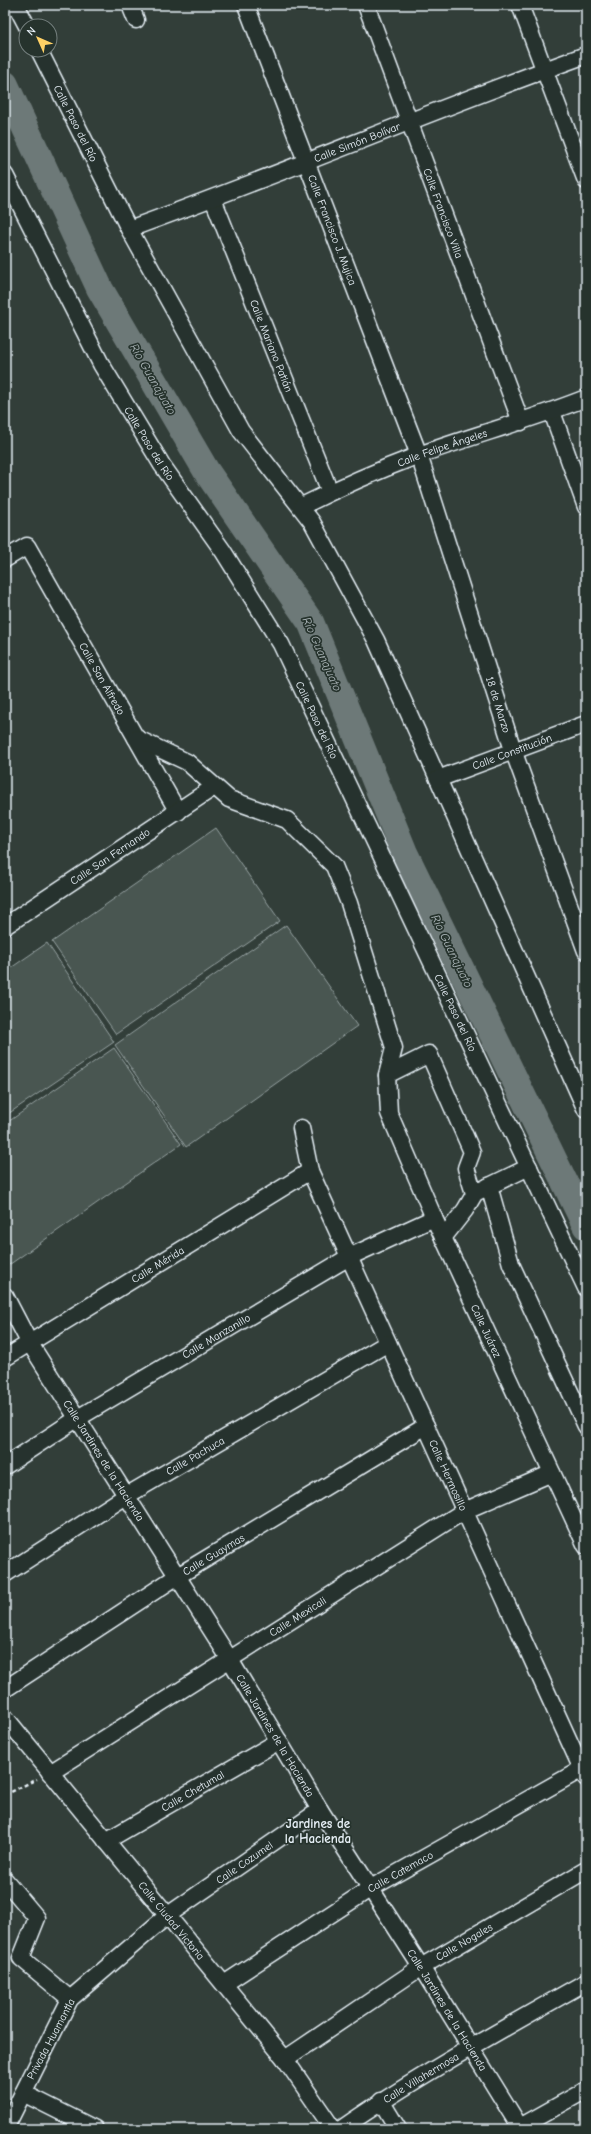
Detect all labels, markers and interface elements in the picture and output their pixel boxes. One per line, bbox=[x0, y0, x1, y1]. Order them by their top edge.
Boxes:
north arrow bbox=[18, 18, 58, 58]
text: N bbox=[24, 24, 38, 38]
street label: Calle Paso del Río bbox=[51, 83, 101, 164]
street label: Calle Simón Bolívar bbox=[312, 119, 403, 165]
street label: Calle Francisco Villa bbox=[421, 166, 466, 260]
street label: Calle Francisco J. Mujica bbox=[305, 173, 360, 287]
street label: Calle Mariano Patlán bbox=[247, 298, 296, 394]
water label: Río Guanajuato bbox=[127, 341, 179, 417]
street label: Calle Paso del Río bbox=[122, 404, 177, 483]
street label: Calle Felipe Ángeles bbox=[395, 426, 489, 469]
water label: Río Guanajuato bbox=[299, 615, 345, 693]
street label: Calle San Alfredo bbox=[77, 640, 128, 717]
street label: 18 de Marzo bbox=[483, 675, 514, 734]
street label: Calle Paso del Río bbox=[293, 679, 341, 761]
street label: Calle Constitución bbox=[470, 731, 554, 772]
street label: Calle San Fernando bbox=[68, 825, 152, 887]
water label: Río Guanajuato bbox=[428, 912, 476, 990]
street label: Calle Paso del Río bbox=[432, 972, 480, 1054]
street label: Calle Mérida bbox=[129, 1243, 186, 1286]
street label: Calle Juárez bbox=[468, 1302, 504, 1360]
street label: Calle Manzanillo bbox=[180, 1311, 253, 1361]
street label: Calle Jardines de la Hacienda bbox=[61, 1397, 147, 1523]
street label: Calle Pachuca bbox=[163, 1433, 227, 1478]
street label: Calle Hermosillo bbox=[426, 1437, 470, 1513]
street label: Calle Guaymas bbox=[180, 1531, 247, 1578]
street label: Calle Mexicali bbox=[267, 1593, 328, 1639]
street label: Calle Jardines de la Hacienda bbox=[234, 1672, 317, 1799]
street label: Calle Chetumal bbox=[159, 1768, 226, 1814]
district label: Jardines de la Hacienda bbox=[285, 1816, 351, 1846]
street label: Calle Cozumel bbox=[213, 1838, 275, 1887]
street label: Calle Catemaco bbox=[365, 1848, 435, 1895]
street label: Calle Ciudad Victoria bbox=[136, 1879, 207, 1962]
street label: Calle Nogales bbox=[433, 1920, 495, 1963]
street label: Calle Jardines de la Hacienda bbox=[405, 1947, 490, 2073]
street label: Privada Huamantla bbox=[24, 1996, 78, 2082]
street label: Calle Villahermosa bbox=[381, 2050, 461, 2106]

